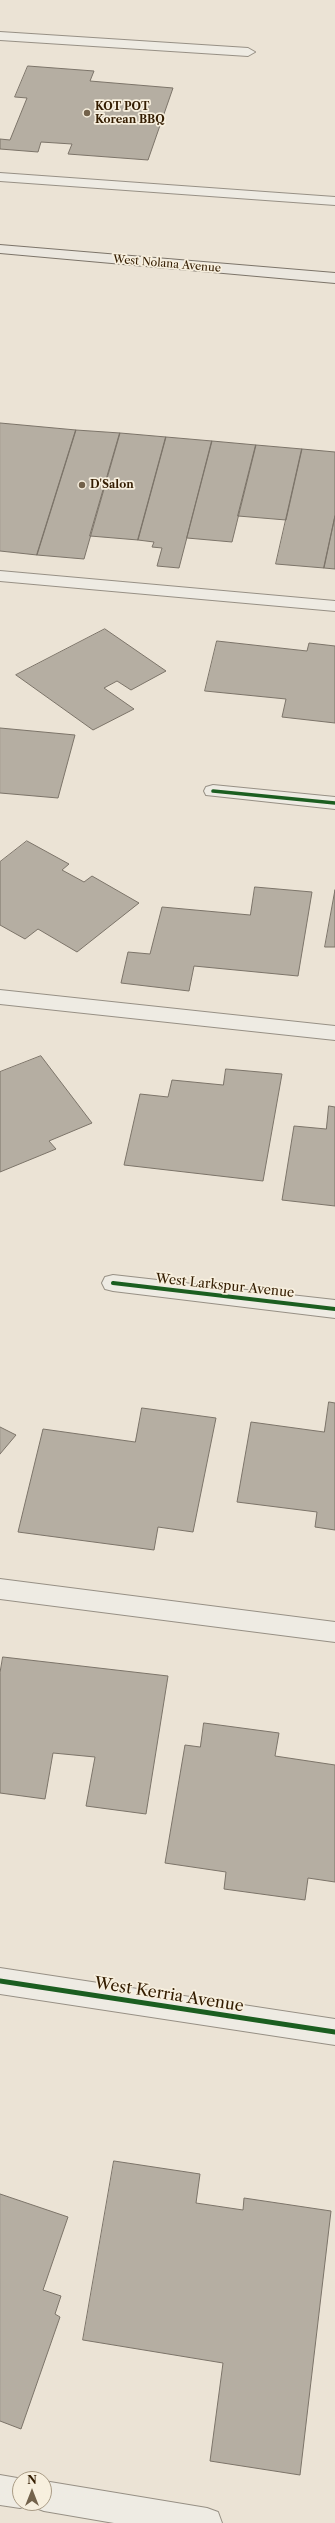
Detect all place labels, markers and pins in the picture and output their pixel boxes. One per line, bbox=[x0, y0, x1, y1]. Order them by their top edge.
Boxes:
place label: KOT POT Korean BBQ bbox=[95, 100, 165, 126]
marker: KOT POT Korean BBQ bbox=[82, 108, 92, 118]
place label: D'Salon bbox=[90, 478, 134, 492]
marker: D'Salon bbox=[77, 480, 87, 490]

